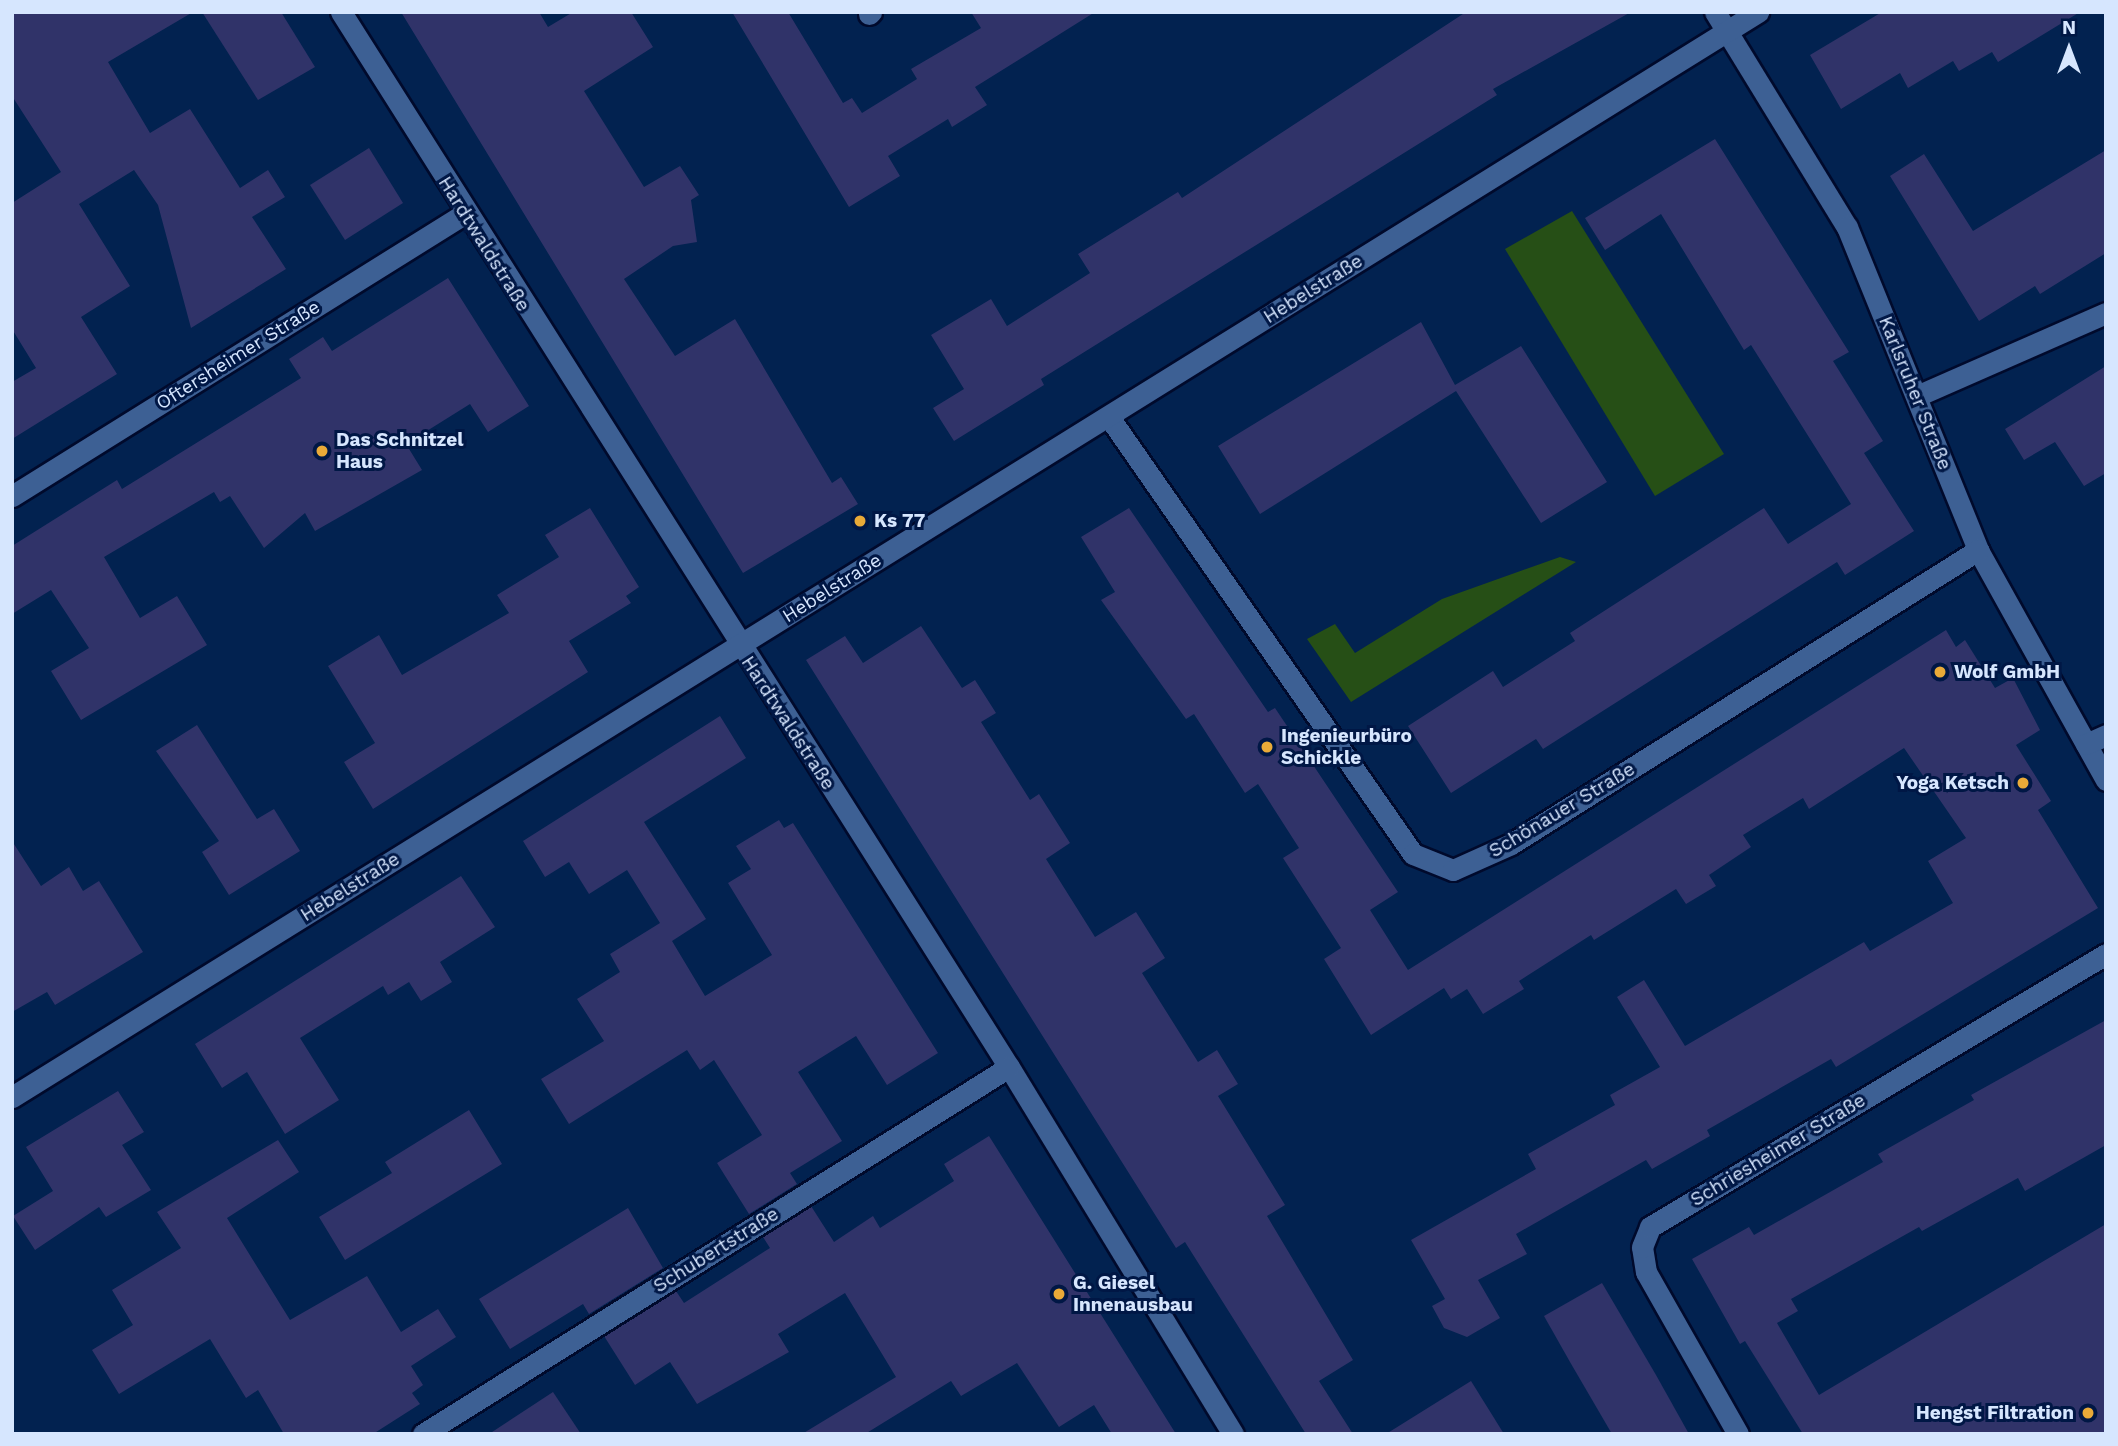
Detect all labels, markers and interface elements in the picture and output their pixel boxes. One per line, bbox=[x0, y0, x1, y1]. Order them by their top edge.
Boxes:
north arrow bbox=[2034, 14, 2104, 84]
text: N bbox=[2062, 16, 2076, 39]
street label: Hardtwaldstraße bbox=[433, 172, 535, 316]
street label: Hebelstraße bbox=[1259, 250, 1367, 328]
street label: Oftersheimer Straße bbox=[152, 295, 324, 415]
street label: Karlsruher Straße bbox=[1874, 313, 1956, 473]
place label: Das Schnitzel Haus bbox=[336, 429, 463, 473]
marker: Das Schnitzel Haus bbox=[314, 443, 330, 459]
place label: Ks 77 bbox=[874, 510, 926, 532]
marker: Ks 77 bbox=[852, 513, 868, 529]
street label: Hebelstraße bbox=[778, 549, 886, 627]
street label: Hardtwaldstraße bbox=[736, 652, 840, 794]
place label: Wolf GmbH bbox=[1954, 661, 2060, 683]
marker: Wolf GmbH bbox=[1932, 664, 1948, 680]
place label: Ingenieurbüro Schickle bbox=[1281, 725, 1412, 769]
marker: Ingenieurbüro Schickle bbox=[1259, 739, 1275, 755]
street label: Schönauer Straße bbox=[1485, 757, 1639, 863]
place label: Yoga Ketsch bbox=[1896, 772, 2009, 794]
marker: Yoga Ketsch bbox=[2015, 775, 2031, 791]
street label: Hebelstraße bbox=[296, 848, 404, 926]
street label: Schriesheimer Straße bbox=[1686, 1089, 1870, 1211]
street label: Schubertstraße bbox=[649, 1202, 783, 1298]
place label: G. Giesel Innenausbau bbox=[1073, 1272, 1193, 1316]
marker: G. Giesel Innenausbau bbox=[1051, 1286, 1067, 1302]
place label: Hengst Filtration bbox=[1916, 1402, 2074, 1424]
marker: Hengst Filtration bbox=[2080, 1405, 2096, 1421]

